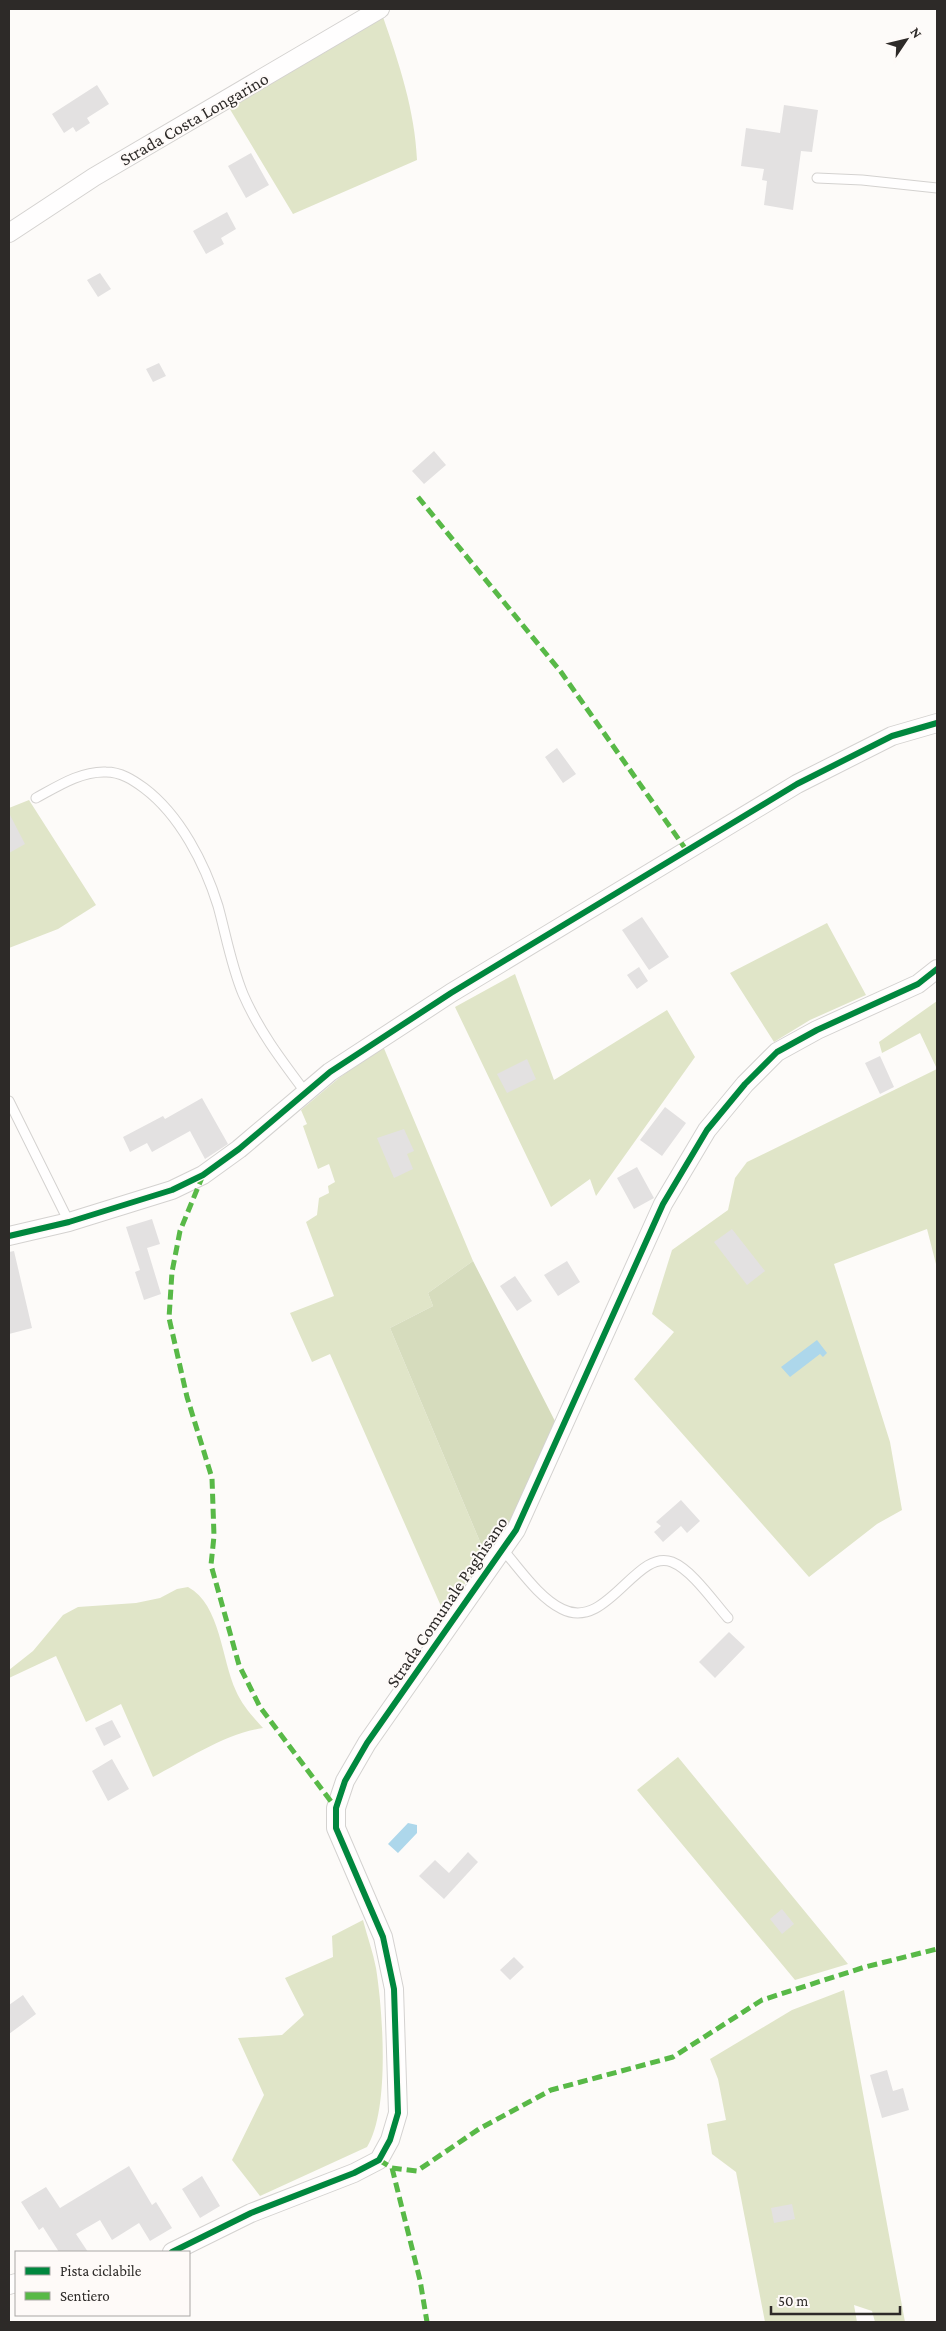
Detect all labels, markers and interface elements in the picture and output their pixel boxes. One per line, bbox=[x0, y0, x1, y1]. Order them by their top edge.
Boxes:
north arrow bbox=[881, 15, 931, 65]
text: N bbox=[907, 24, 926, 41]
street label: Strada Costa Longarino bbox=[116, 68, 272, 170]
street label: Strada Comunale Paghisano bbox=[382, 1513, 512, 1691]
legend bbox=[15, 2251, 190, 2316]
text: Pista ciclabile bbox=[60, 2263, 142, 2279]
scale bar bbox=[771, 2284, 900, 2316]
text: Sentiero bbox=[60, 2288, 110, 2304]
text: 50 m bbox=[778, 2293, 808, 2309]

